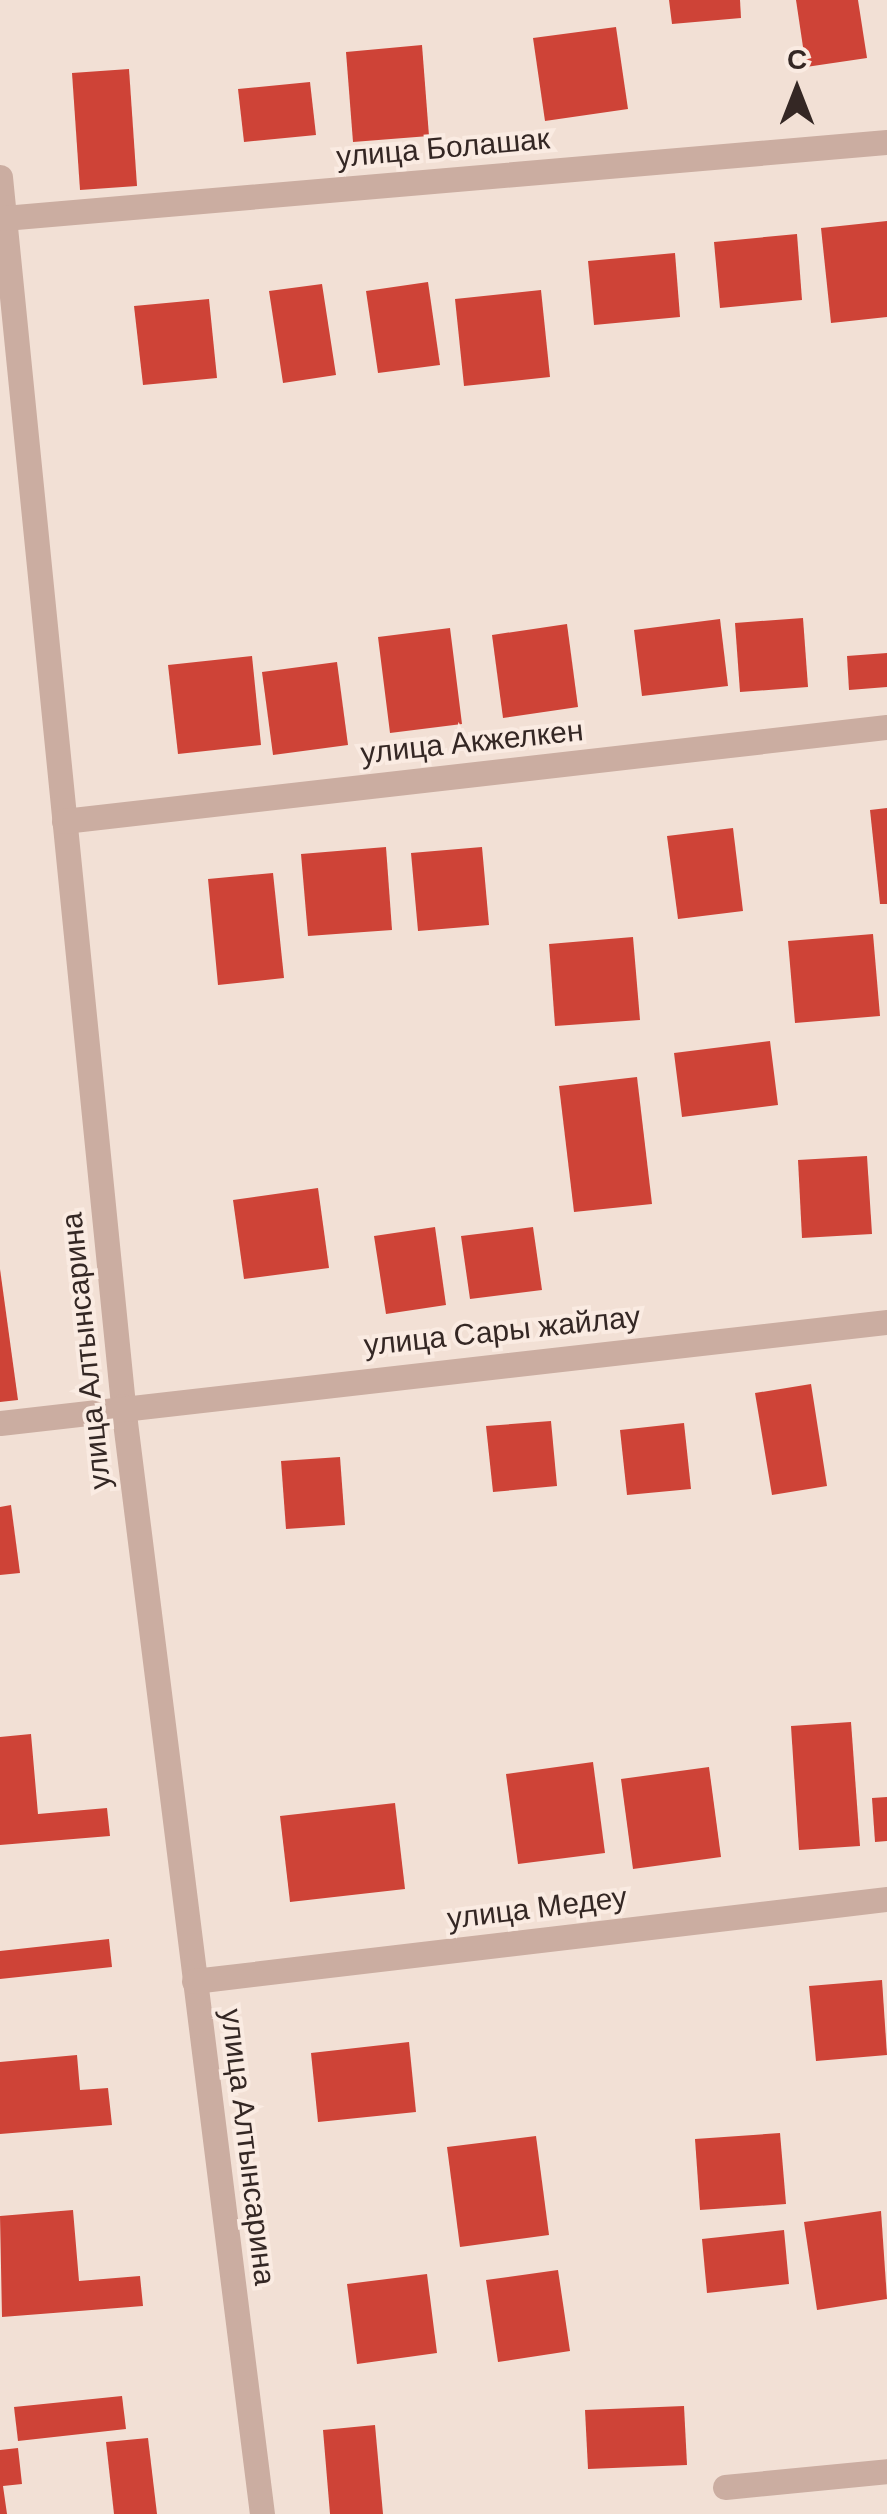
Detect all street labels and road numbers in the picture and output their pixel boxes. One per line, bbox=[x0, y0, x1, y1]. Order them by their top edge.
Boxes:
street label: улица Болашак bbox=[335, 121, 551, 175]
street label: улица Акжелкен bbox=[359, 712, 585, 772]
street label: улица Алтынсарина bbox=[54, 1211, 118, 1491]
street label: улица Сары жайлау bbox=[362, 1299, 642, 1363]
street label: улица Медеу bbox=[445, 1879, 629, 1937]
street label: улица Алтынсарина bbox=[213, 2007, 283, 2287]

